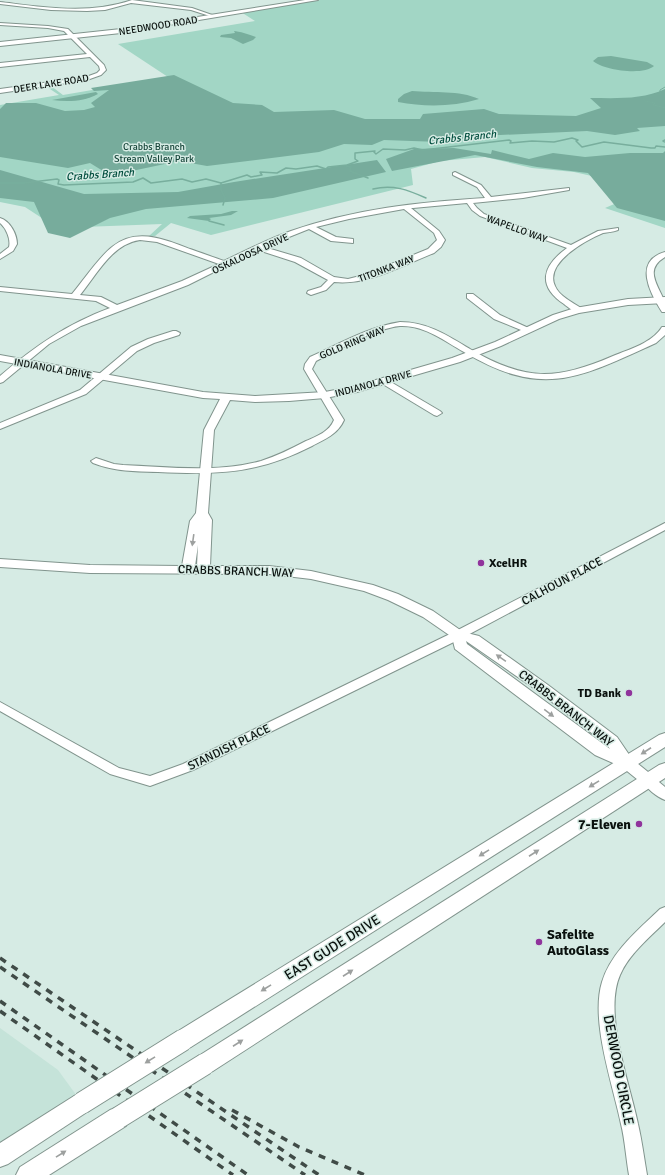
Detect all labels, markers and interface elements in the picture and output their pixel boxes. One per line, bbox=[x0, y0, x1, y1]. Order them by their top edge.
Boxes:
street label: NEEDWOOD ROAD bbox=[118, 14, 198, 38]
street label: DEER LAKE ROAD bbox=[13, 72, 90, 96]
water label: Crabbs Branch bbox=[427, 127, 498, 148]
park label: Crabbs Branch Stream Valley Park bbox=[114, 141, 194, 165]
water label: Crabbs Branch bbox=[66, 166, 136, 183]
street label: WAPELLO WAY bbox=[485, 212, 548, 245]
street label: OSKALOOSA DRIVE bbox=[210, 231, 291, 277]
street label: TITONKA WAY bbox=[357, 253, 416, 285]
street label: GOLD RING WAY bbox=[318, 324, 387, 362]
street label: INDIANOLA DRIVE bbox=[13, 356, 93, 382]
street label: INDIANOLA DRIVE bbox=[334, 368, 413, 400]
one-way arrow bbox=[190, 534, 196, 546]
street label: CALHOUN PLACE bbox=[519, 554, 606, 609]
place label: XcelHR bbox=[489, 556, 528, 571]
marker: XcelHR bbox=[476, 558, 486, 568]
street label: CRABBS BRANCH WAY bbox=[178, 562, 294, 581]
one-way arrow bbox=[496, 654, 507, 662]
street label: CRABBS BRANCH WAY bbox=[515, 667, 616, 750]
place label: TD Bank bbox=[578, 686, 622, 701]
marker: TD Bank bbox=[624, 688, 634, 698]
one-way arrow bbox=[544, 708, 555, 717]
street label: STANDISH PLACE bbox=[186, 721, 273, 774]
one-way arrow bbox=[640, 748, 652, 755]
one-way arrow bbox=[589, 780, 599, 788]
place label: 7-Eleven bbox=[578, 816, 631, 833]
marker: 7-Eleven bbox=[634, 819, 644, 829]
one-way arrow bbox=[478, 849, 490, 856]
one-way arrow bbox=[529, 849, 539, 857]
street label: EAST GUDE DRIVE bbox=[281, 911, 383, 984]
place label: Safelite AutoGlass bbox=[547, 926, 609, 959]
marker: Safelite AutoGlass bbox=[534, 937, 544, 947]
one-way arrow bbox=[342, 969, 353, 977]
one-way arrow bbox=[260, 984, 272, 991]
street label: DERWOOD CIRCLE bbox=[599, 1014, 638, 1127]
one-way arrow bbox=[233, 1039, 243, 1047]
one-way arrow bbox=[144, 1057, 156, 1064]
one-way arrow bbox=[56, 1150, 66, 1158]

